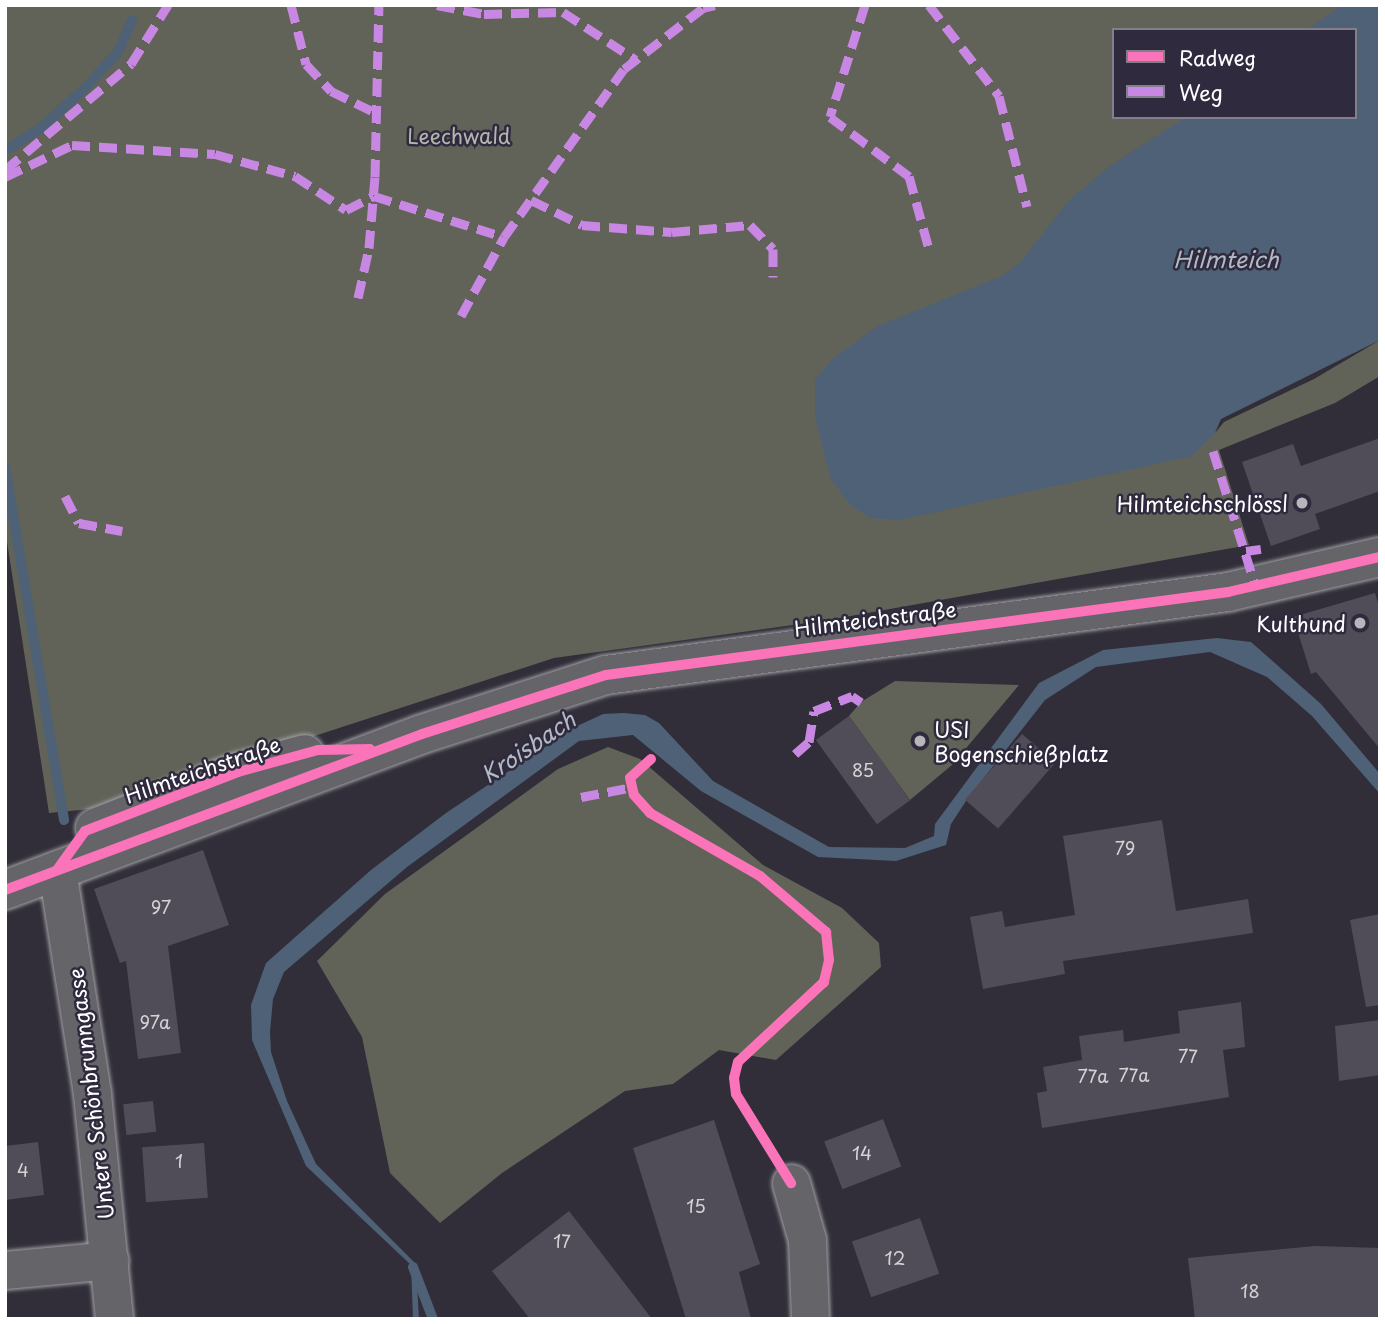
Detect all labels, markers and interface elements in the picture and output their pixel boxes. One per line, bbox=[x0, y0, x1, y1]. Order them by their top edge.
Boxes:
legend bbox=[1112, 28, 1357, 119]
text: Radweg bbox=[1179, 41, 1256, 73]
text: Weg bbox=[1179, 76, 1223, 108]
park label: Leechwald bbox=[407, 122, 511, 148]
water label: Hilmteich bbox=[1173, 245, 1279, 273]
place label: Hilmteichschlössl bbox=[1117, 490, 1288, 516]
marker: Hilmteichschlössl bbox=[1294, 495, 1310, 511]
street label: Hilmteichstraße bbox=[792, 596, 958, 640]
place label: Kulthund bbox=[1256, 610, 1346, 636]
marker: Kulthund bbox=[1352, 615, 1368, 631]
water label: Kroisbach bbox=[476, 705, 580, 789]
place label: USI Bogenschießplatz bbox=[934, 716, 1108, 766]
street label: Hilmteichstraße bbox=[121, 731, 283, 807]
marker: USI Bogenschießplatz bbox=[912, 733, 928, 749]
house number: 85 bbox=[852, 759, 874, 781]
house number: 79 bbox=[1115, 837, 1135, 859]
house number: 97 bbox=[151, 896, 171, 918]
street label: Untere Schönbrunngasse bbox=[62, 967, 118, 1221]
house number: 97a bbox=[140, 1011, 170, 1033]
house number: 77 bbox=[1178, 1045, 1198, 1067]
house number: 77a bbox=[1118, 1064, 1150, 1086]
house number: 77a bbox=[1077, 1065, 1109, 1087]
house number: 14 bbox=[852, 1142, 872, 1164]
house number: 1 bbox=[175, 1150, 183, 1172]
house number: 4 bbox=[17, 1159, 29, 1181]
house number: 15 bbox=[686, 1195, 706, 1217]
house number: 17 bbox=[553, 1230, 571, 1252]
house number: 12 bbox=[885, 1247, 905, 1269]
house number: 18 bbox=[1240, 1280, 1260, 1302]

